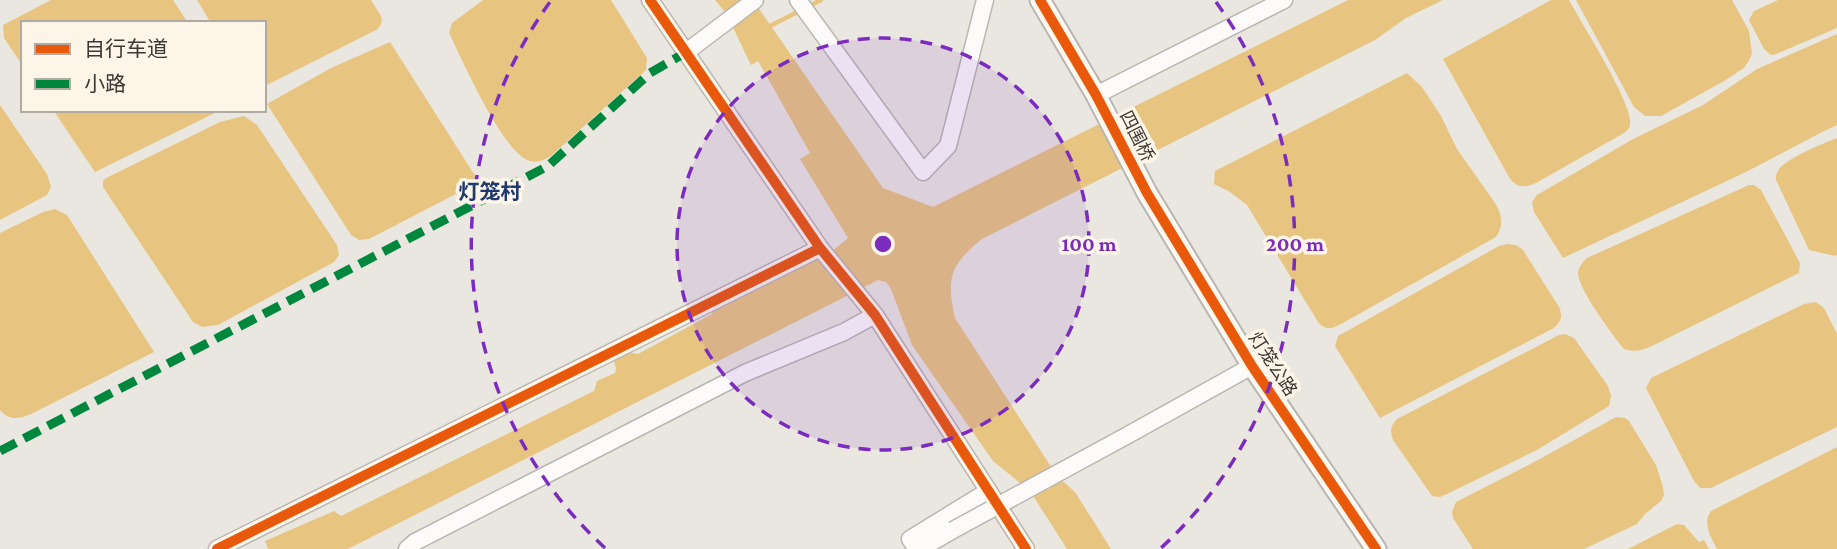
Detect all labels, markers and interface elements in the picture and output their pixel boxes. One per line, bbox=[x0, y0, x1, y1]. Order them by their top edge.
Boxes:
legend bbox=[21, 21, 266, 112]
text: 自行车道 bbox=[84, 37, 168, 61]
text: 小路 bbox=[84, 72, 126, 96]
street label: 四围桥 bbox=[1116, 107, 1158, 165]
district label: 灯笼村 bbox=[459, 180, 522, 204]
centre of rings bbox=[871, 232, 895, 256]
text: 100 m bbox=[1061, 232, 1117, 256]
text: 200 m bbox=[1266, 232, 1324, 256]
street label: 灯笼公路 bbox=[1245, 328, 1301, 400]

